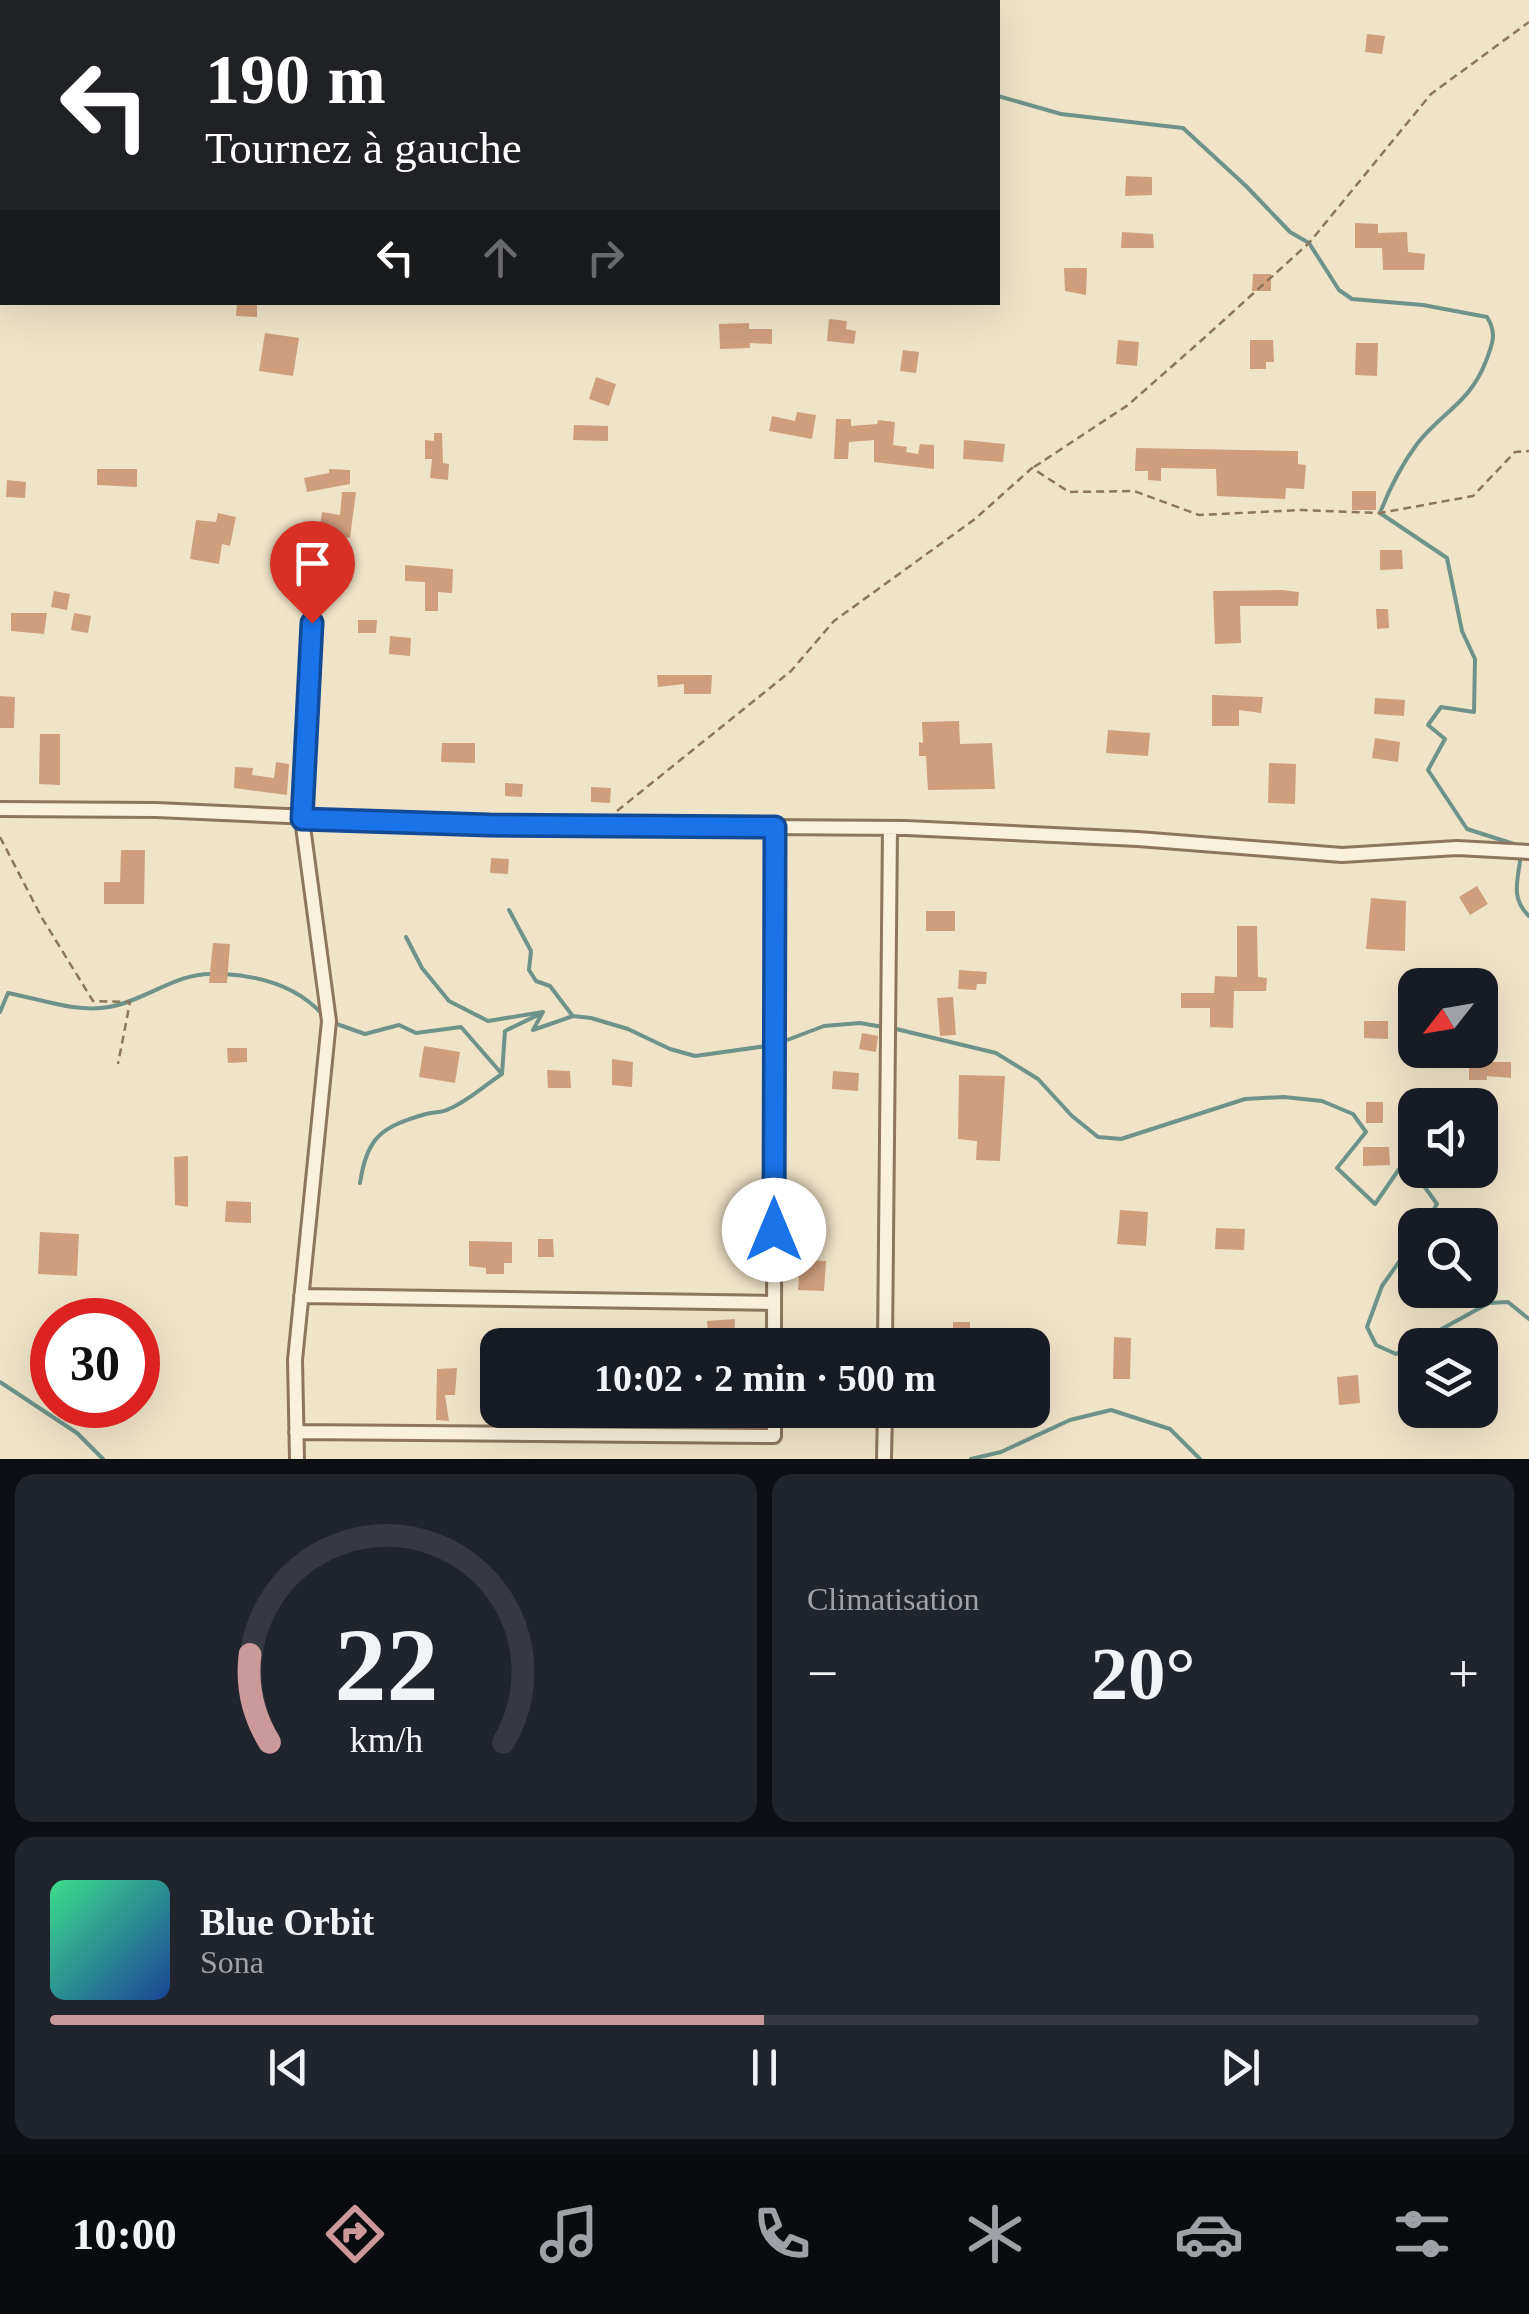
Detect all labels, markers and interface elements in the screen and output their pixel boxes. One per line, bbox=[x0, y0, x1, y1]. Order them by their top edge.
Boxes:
icon: left bbox=[40, 40, 170, 170]
text: 190 m bbox=[205, 41, 386, 118]
text: Tournez à gauche bbox=[205, 123, 522, 173]
icon: left bbox=[368, 230, 423, 285]
icon: ahead bbox=[473, 230, 528, 285]
icon: right bbox=[578, 230, 633, 285]
pin bbox=[270, 521, 355, 624]
icon: arrive bbox=[285, 536, 340, 591]
north arrow bbox=[1398, 968, 1498, 1068]
map controls bbox=[1398, 968, 1498, 1428]
button: sound bbox=[1398, 1088, 1498, 1188]
position arrow bbox=[722, 1178, 826, 1282]
button: search bbox=[1398, 1208, 1498, 1308]
speed limit sign: 30 bbox=[30, 1298, 160, 1428]
button: layers bbox=[1398, 1328, 1498, 1428]
text: 10:02 · 2 min · 500 m bbox=[594, 1357, 936, 1399]
text: Climatisation bbox=[807, 1581, 979, 1617]
text: 22 bbox=[334, 1607, 438, 1722]
text: 20° bbox=[1091, 1632, 1196, 1715]
text: − bbox=[807, 1643, 838, 1704]
text: + bbox=[1448, 1643, 1479, 1704]
text: km/h bbox=[349, 1720, 423, 1760]
text: Blue Orbit bbox=[200, 1901, 374, 1943]
text: Sona bbox=[200, 1944, 264, 1980]
icon: previous bbox=[261, 2040, 316, 2095]
icon: pause bbox=[737, 2040, 792, 2095]
icon: next bbox=[1213, 2040, 1268, 2095]
icon: directions bbox=[320, 2199, 390, 2269]
icon: music bbox=[534, 2199, 604, 2269]
icon: phone bbox=[747, 2199, 817, 2269]
icon: climate bbox=[960, 2199, 1030, 2269]
icon: car bbox=[1174, 2199, 1244, 2269]
icon: filters bbox=[1387, 2199, 1457, 2269]
text: 10:00 bbox=[72, 2209, 177, 2259]

